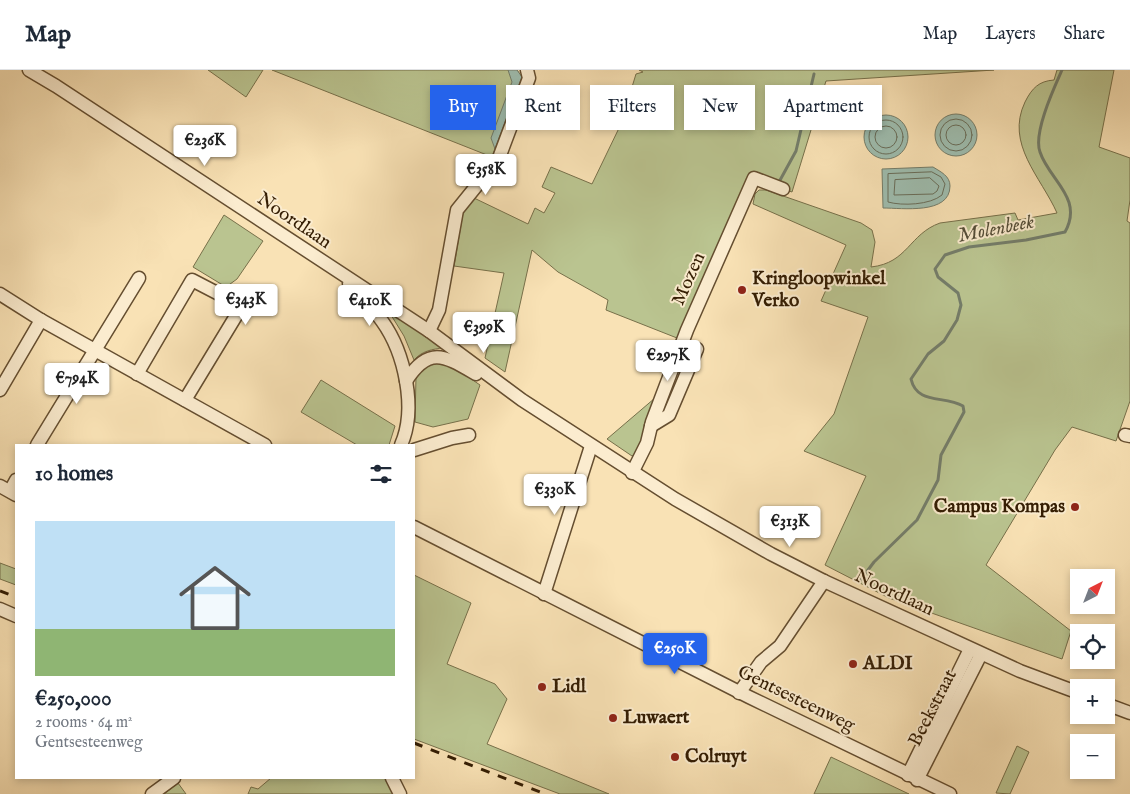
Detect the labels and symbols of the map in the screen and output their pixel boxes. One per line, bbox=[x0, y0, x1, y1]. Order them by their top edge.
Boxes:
pin: €236K bbox=[170, 124, 240, 167]
pin: €358K bbox=[451, 154, 521, 196]
street label: Noordlaan bbox=[252, 187, 336, 255]
water label: Molenbeek bbox=[956, 209, 1036, 249]
street label: Mozen bbox=[667, 249, 711, 309]
place label: Kringloopwinkel Verko bbox=[751, 267, 886, 313]
pin: €343K bbox=[211, 284, 281, 326]
pin: €410K bbox=[335, 284, 405, 327]
marker: Kringloopwinkel Verko bbox=[736, 284, 748, 296]
pin: €399K bbox=[449, 312, 519, 354]
pin: €297K bbox=[633, 340, 703, 382]
pin: €794K bbox=[42, 362, 112, 405]
pin: €330K bbox=[520, 474, 590, 516]
place label: Campus Kompas bbox=[934, 495, 1065, 519]
marker: Campus Kompas bbox=[1069, 501, 1081, 513]
pin: €313K bbox=[755, 506, 825, 548]
street label: Noordlaan bbox=[850, 564, 938, 622]
north arrow bbox=[1070, 569, 1115, 614]
pin: €250K bbox=[640, 632, 710, 675]
place label: ALDI bbox=[862, 652, 913, 676]
marker: ALDI bbox=[847, 658, 859, 670]
street label: Gentsesteenweg bbox=[733, 660, 859, 738]
street label: Beekstraat bbox=[903, 665, 963, 751]
place label: Lidl bbox=[552, 675, 587, 699]
marker: Lidl bbox=[536, 681, 548, 693]
place label: Luwaert bbox=[623, 706, 690, 730]
marker: Luwaert bbox=[607, 712, 619, 724]
place label: Colruyt bbox=[685, 745, 747, 769]
marker: Colruyt bbox=[669, 751, 681, 763]

